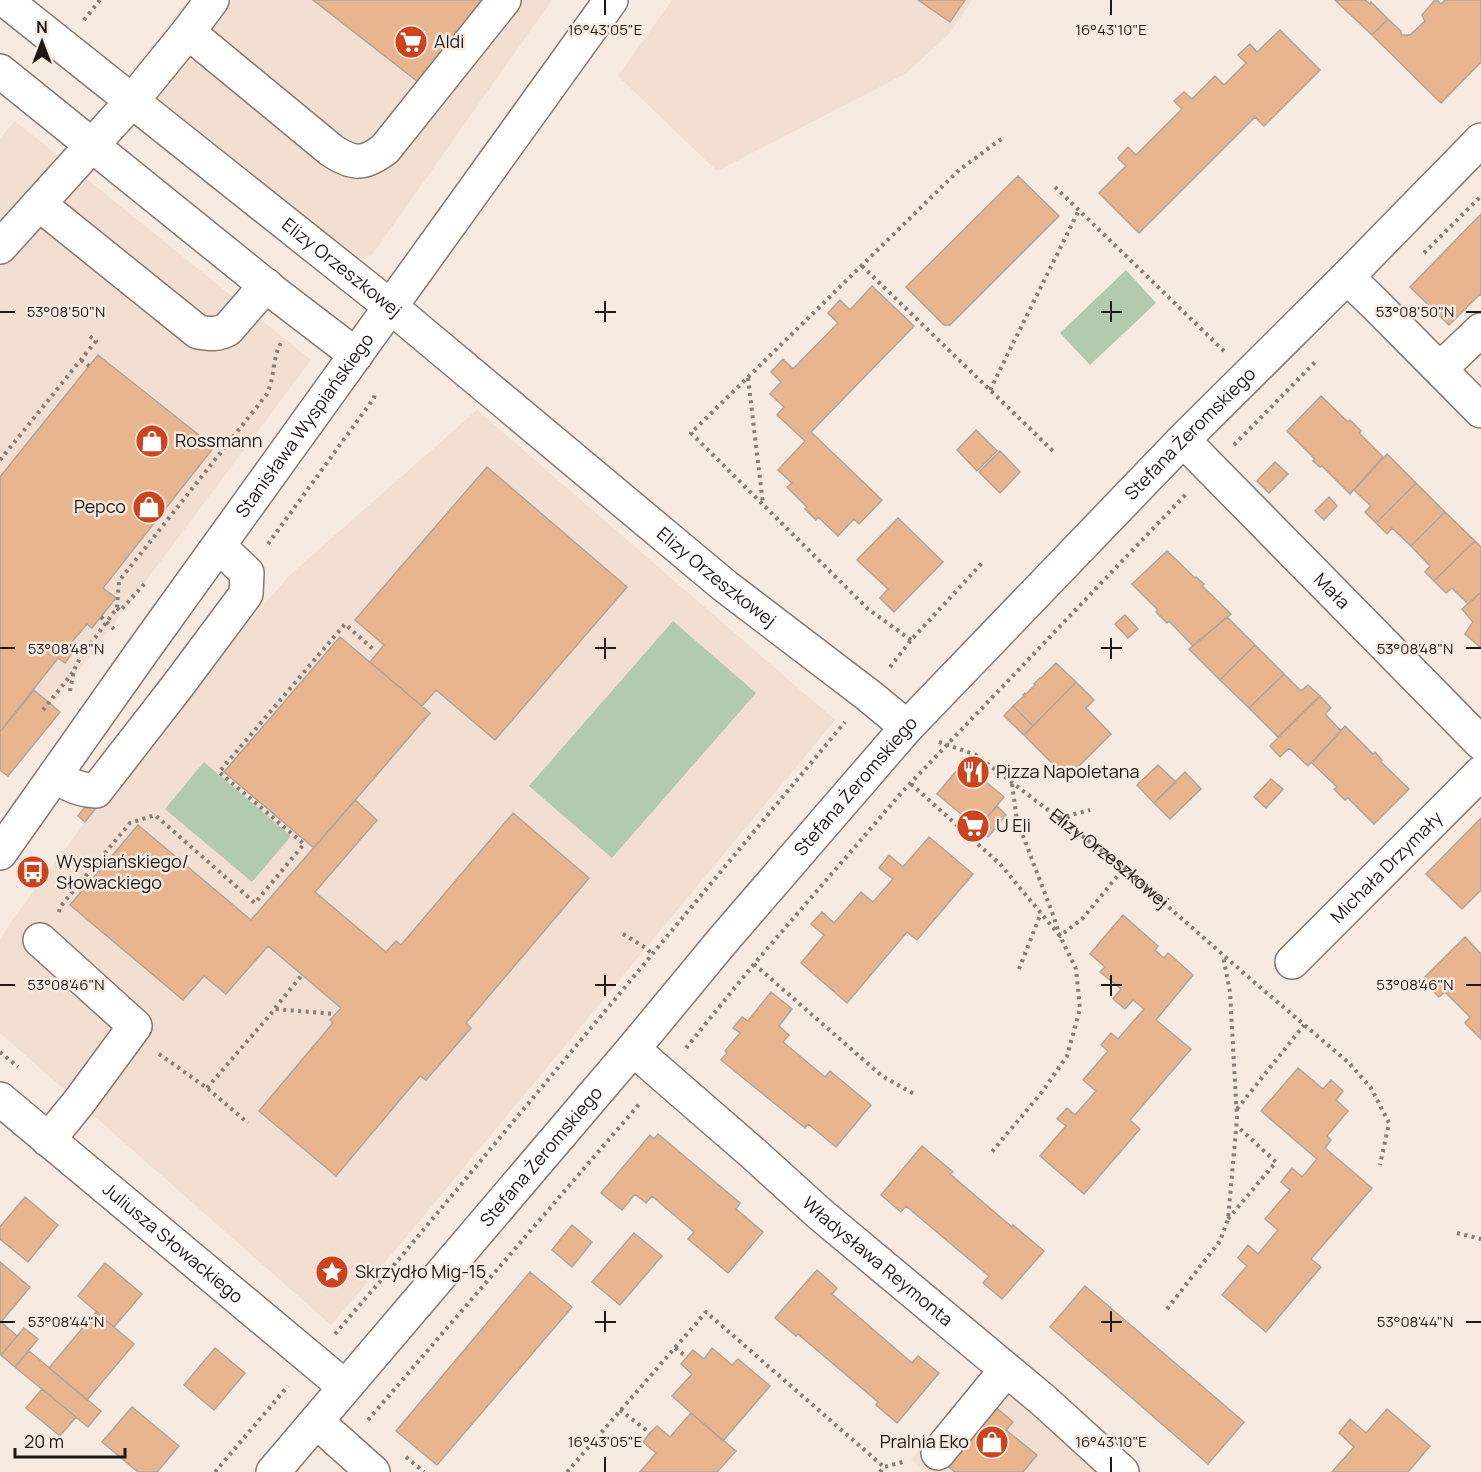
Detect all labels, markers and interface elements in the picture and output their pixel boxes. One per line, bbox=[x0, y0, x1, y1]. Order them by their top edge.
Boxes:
north arrow bbox=[12, 12, 72, 72]
text: N bbox=[36, 16, 48, 38]
text: 16°43'05"E bbox=[568, 19, 642, 40]
text: 16°43'10"E bbox=[1075, 19, 1147, 40]
supermarket icon: Aldi bbox=[393, 24, 429, 60]
place label: Aldi bbox=[434, 29, 464, 53]
street label: Elizy Orzeszkowej bbox=[277, 212, 407, 322]
text: 53°08'50"N bbox=[27, 301, 105, 322]
text: 53°08'50"N bbox=[1376, 301, 1454, 322]
street label: Stanisława Wyspiańskiego bbox=[230, 328, 378, 522]
street label: Stefana Żeromskiego bbox=[1119, 362, 1260, 505]
shop icon: Rossmann bbox=[134, 423, 170, 459]
place label: Rossmann bbox=[175, 428, 262, 452]
shop icon: Pepco bbox=[131, 489, 167, 525]
place label: Pepco bbox=[74, 494, 126, 518]
street label: Elizy Orzeszkowej bbox=[652, 521, 781, 632]
street label: Mała bbox=[1309, 567, 1355, 614]
text: 53°08'48"N bbox=[28, 638, 104, 659]
text: 53°08'48"N bbox=[1377, 638, 1453, 659]
street label: Stefana Żeromskiego bbox=[788, 711, 922, 861]
restaurant icon: Pizza Napoletana bbox=[955, 754, 991, 790]
place label: Pizza Napoletana bbox=[996, 759, 1139, 783]
street label: Elizy Orzeszkowej bbox=[1045, 803, 1175, 913]
street label: Michała Drzymały bbox=[1325, 805, 1448, 928]
supermarket icon: U Eli bbox=[955, 808, 991, 844]
place label: U Eli bbox=[996, 813, 1031, 837]
place label: Wyspiańskiego/ Słowackiego bbox=[56, 849, 189, 894]
bus stop icon: Wyspiańskiego/ Słowackiego bbox=[15, 854, 51, 890]
text: 53°08'46"N bbox=[27, 974, 105, 995]
text: 53°08'46"N bbox=[1376, 974, 1454, 995]
street label: Stefana Żeromskiego bbox=[474, 1081, 607, 1231]
street label: Juliusza Słowackiego bbox=[98, 1177, 249, 1308]
street label: Władysława Reymonta bbox=[798, 1191, 958, 1331]
place icon: Skrzydło Mig-15 bbox=[314, 1254, 350, 1290]
place label: Skrzydło Mig-15 bbox=[355, 1259, 486, 1283]
text: 53°08'44"N bbox=[28, 1311, 104, 1332]
text: 53°08'44"N bbox=[1377, 1311, 1453, 1332]
scale bar bbox=[15, 1421, 124, 1459]
shop icon: Pralnia Eko bbox=[974, 1424, 1010, 1460]
text: 20 m bbox=[24, 1429, 64, 1453]
place label: Pralnia Eko bbox=[880, 1429, 969, 1453]
text: 16°43'05"E bbox=[568, 1431, 642, 1452]
text: 16°43'10"E bbox=[1075, 1431, 1147, 1452]

